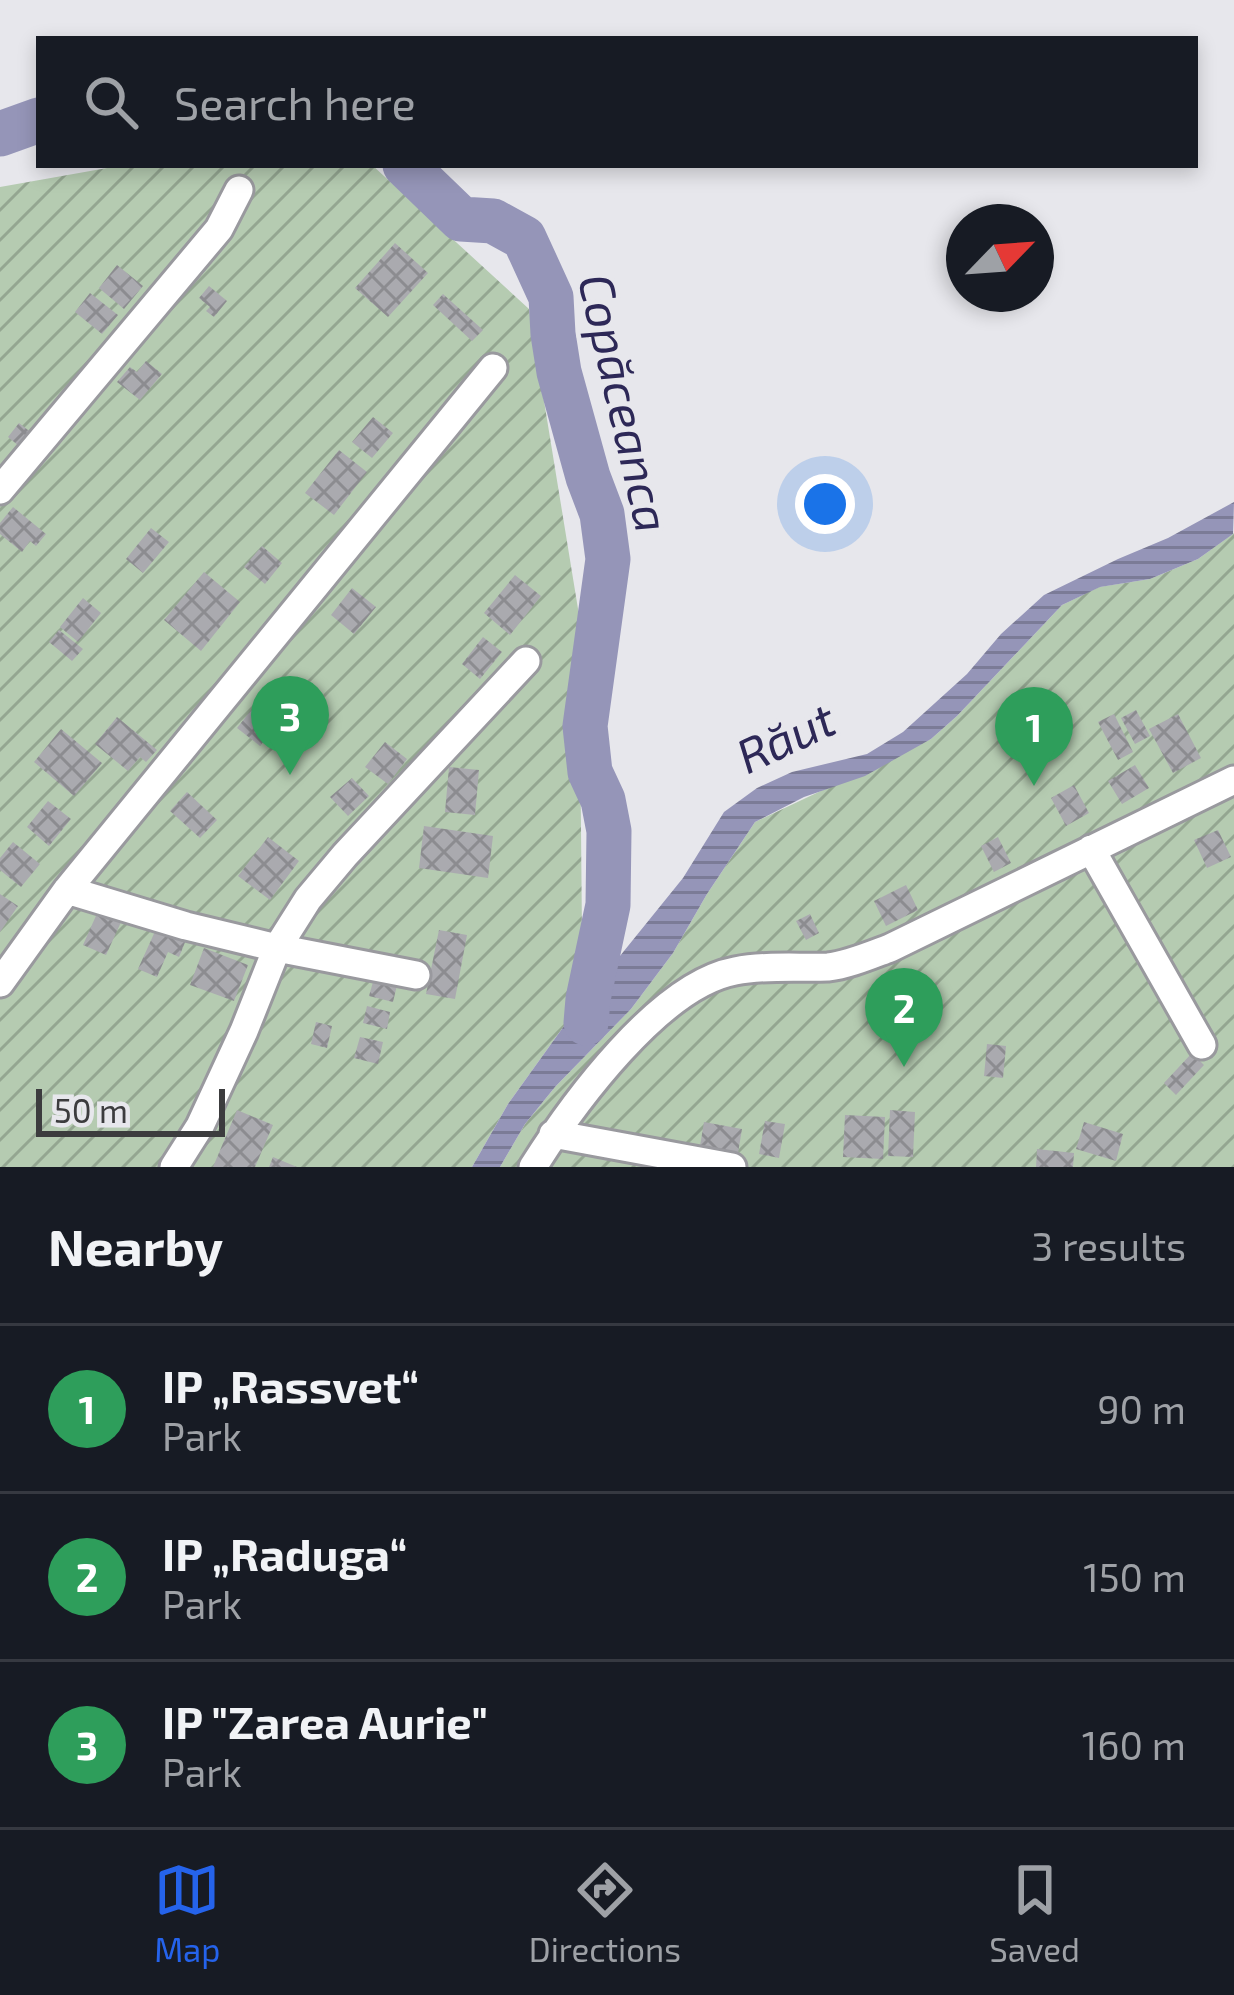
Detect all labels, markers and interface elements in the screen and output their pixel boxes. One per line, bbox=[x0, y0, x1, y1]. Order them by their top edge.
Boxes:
search box bbox=[36, 36, 1198, 168]
icon: search bbox=[78, 69, 144, 135]
text: Search here bbox=[174, 75, 416, 129]
north arrow bbox=[946, 204, 1054, 312]
water label: Copăceanca bbox=[568, 268, 684, 537]
your location bbox=[795, 474, 855, 534]
pin: 3 bbox=[251, 676, 329, 775]
pin: 1 bbox=[995, 687, 1073, 786]
water label: Răut bbox=[727, 688, 845, 784]
pin: 2 bbox=[865, 968, 943, 1067]
scale bar bbox=[36, 1083, 225, 1136]
text: 50 m bbox=[54, 1090, 128, 1130]
text: Nearby bbox=[48, 1215, 223, 1276]
text: 3 results bbox=[1032, 1222, 1186, 1269]
text: IP „Rassvet“ bbox=[162, 1358, 419, 1412]
text: 1 bbox=[79, 1385, 95, 1432]
text: 90 m bbox=[1097, 1385, 1186, 1432]
text: Park bbox=[162, 1412, 242, 1459]
text: IP „Raduga“ bbox=[162, 1526, 407, 1580]
text: 2 bbox=[76, 1553, 98, 1600]
text: 150 m bbox=[1083, 1553, 1186, 1600]
text: Park bbox=[162, 1580, 242, 1627]
text: IP "Zarea Aurie" bbox=[162, 1694, 488, 1748]
text: 3 bbox=[76, 1721, 98, 1768]
text: 160 m bbox=[1082, 1721, 1186, 1768]
text: Park bbox=[162, 1748, 242, 1795]
tab: Map bbox=[154, 1857, 220, 1969]
tab: Directions bbox=[529, 1857, 681, 1969]
tab: Saved bbox=[989, 1857, 1080, 1969]

